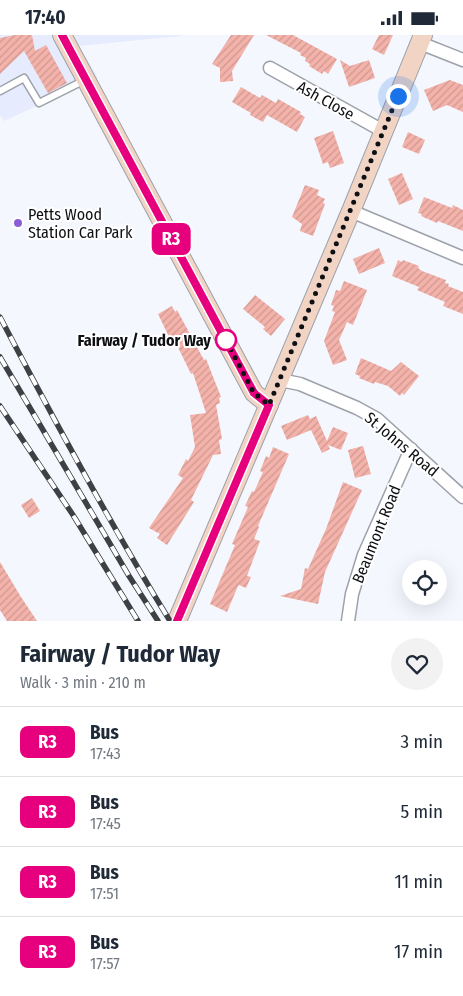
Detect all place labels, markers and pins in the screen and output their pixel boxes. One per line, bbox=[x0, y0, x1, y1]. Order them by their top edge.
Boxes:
place label: Petts Wood Station Car Park bbox=[28, 205, 133, 242]
marker: Petts Wood Station Car Park bbox=[12, 217, 24, 229]
marker: Fairway / Tudor Way bbox=[215, 329, 237, 351]
place label: Fairway / Tudor Way bbox=[78, 331, 211, 350]

